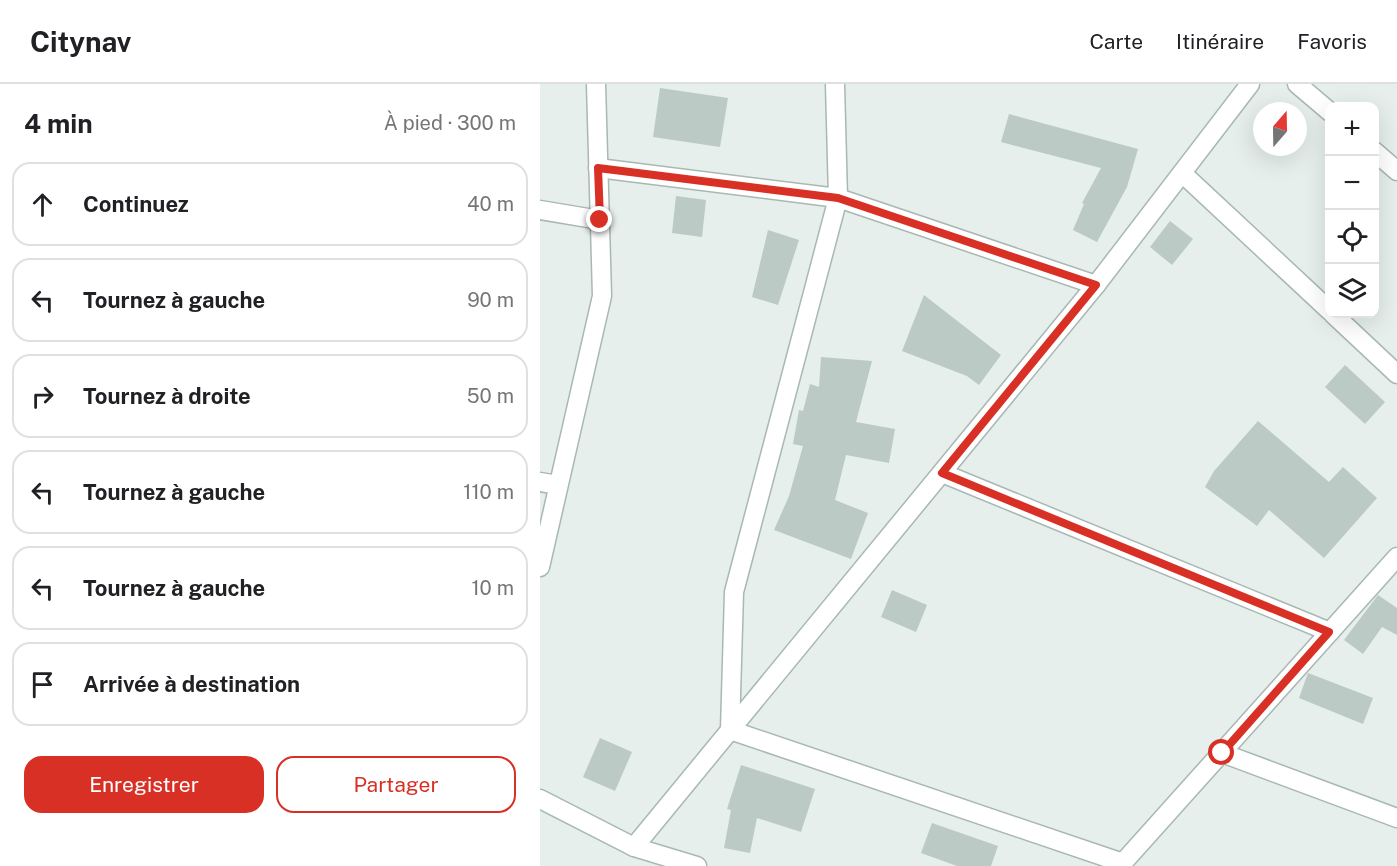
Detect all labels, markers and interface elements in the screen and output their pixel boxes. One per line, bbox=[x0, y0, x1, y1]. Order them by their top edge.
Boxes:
text: Citynav bbox=[30, 25, 131, 58]
text: Carte bbox=[1089, 29, 1143, 54]
text: Itinéraire bbox=[1176, 29, 1264, 54]
text: Favoris bbox=[1297, 29, 1367, 54]
north arrow bbox=[1253, 102, 1307, 156]
map controls bbox=[1325, 102, 1379, 318]
button: + bbox=[1325, 102, 1379, 156]
text: 4 min bbox=[24, 108, 93, 139]
text: À pied · 300 m bbox=[384, 111, 516, 135]
button: − bbox=[1325, 156, 1379, 210]
icon: ahead bbox=[26, 188, 59, 221]
text: Continuez bbox=[83, 191, 189, 217]
text: 40 m bbox=[467, 192, 514, 216]
route end bbox=[586, 206, 612, 232]
button: locate bbox=[1325, 210, 1379, 264]
button: layers bbox=[1325, 264, 1379, 318]
icon: left bbox=[26, 284, 59, 317]
text: Tournez à gauche bbox=[83, 287, 265, 313]
text: 90 m bbox=[467, 288, 514, 312]
icon: right bbox=[26, 380, 59, 413]
text: Tournez à droite bbox=[83, 383, 251, 409]
text: 50 m bbox=[467, 384, 514, 408]
icon: left bbox=[26, 476, 59, 509]
text: Tournez à gauche bbox=[83, 479, 265, 505]
text: 110 m bbox=[463, 480, 514, 504]
icon: left bbox=[26, 572, 59, 605]
text: Tournez à gauche bbox=[83, 575, 265, 601]
text: 10 m bbox=[471, 576, 514, 600]
icon: arrive bbox=[26, 668, 59, 701]
text: Arrivée à destination bbox=[83, 671, 300, 697]
route start bbox=[1208, 739, 1234, 765]
button: Enregistrer bbox=[24, 756, 264, 813]
button: Partager bbox=[276, 756, 516, 813]

